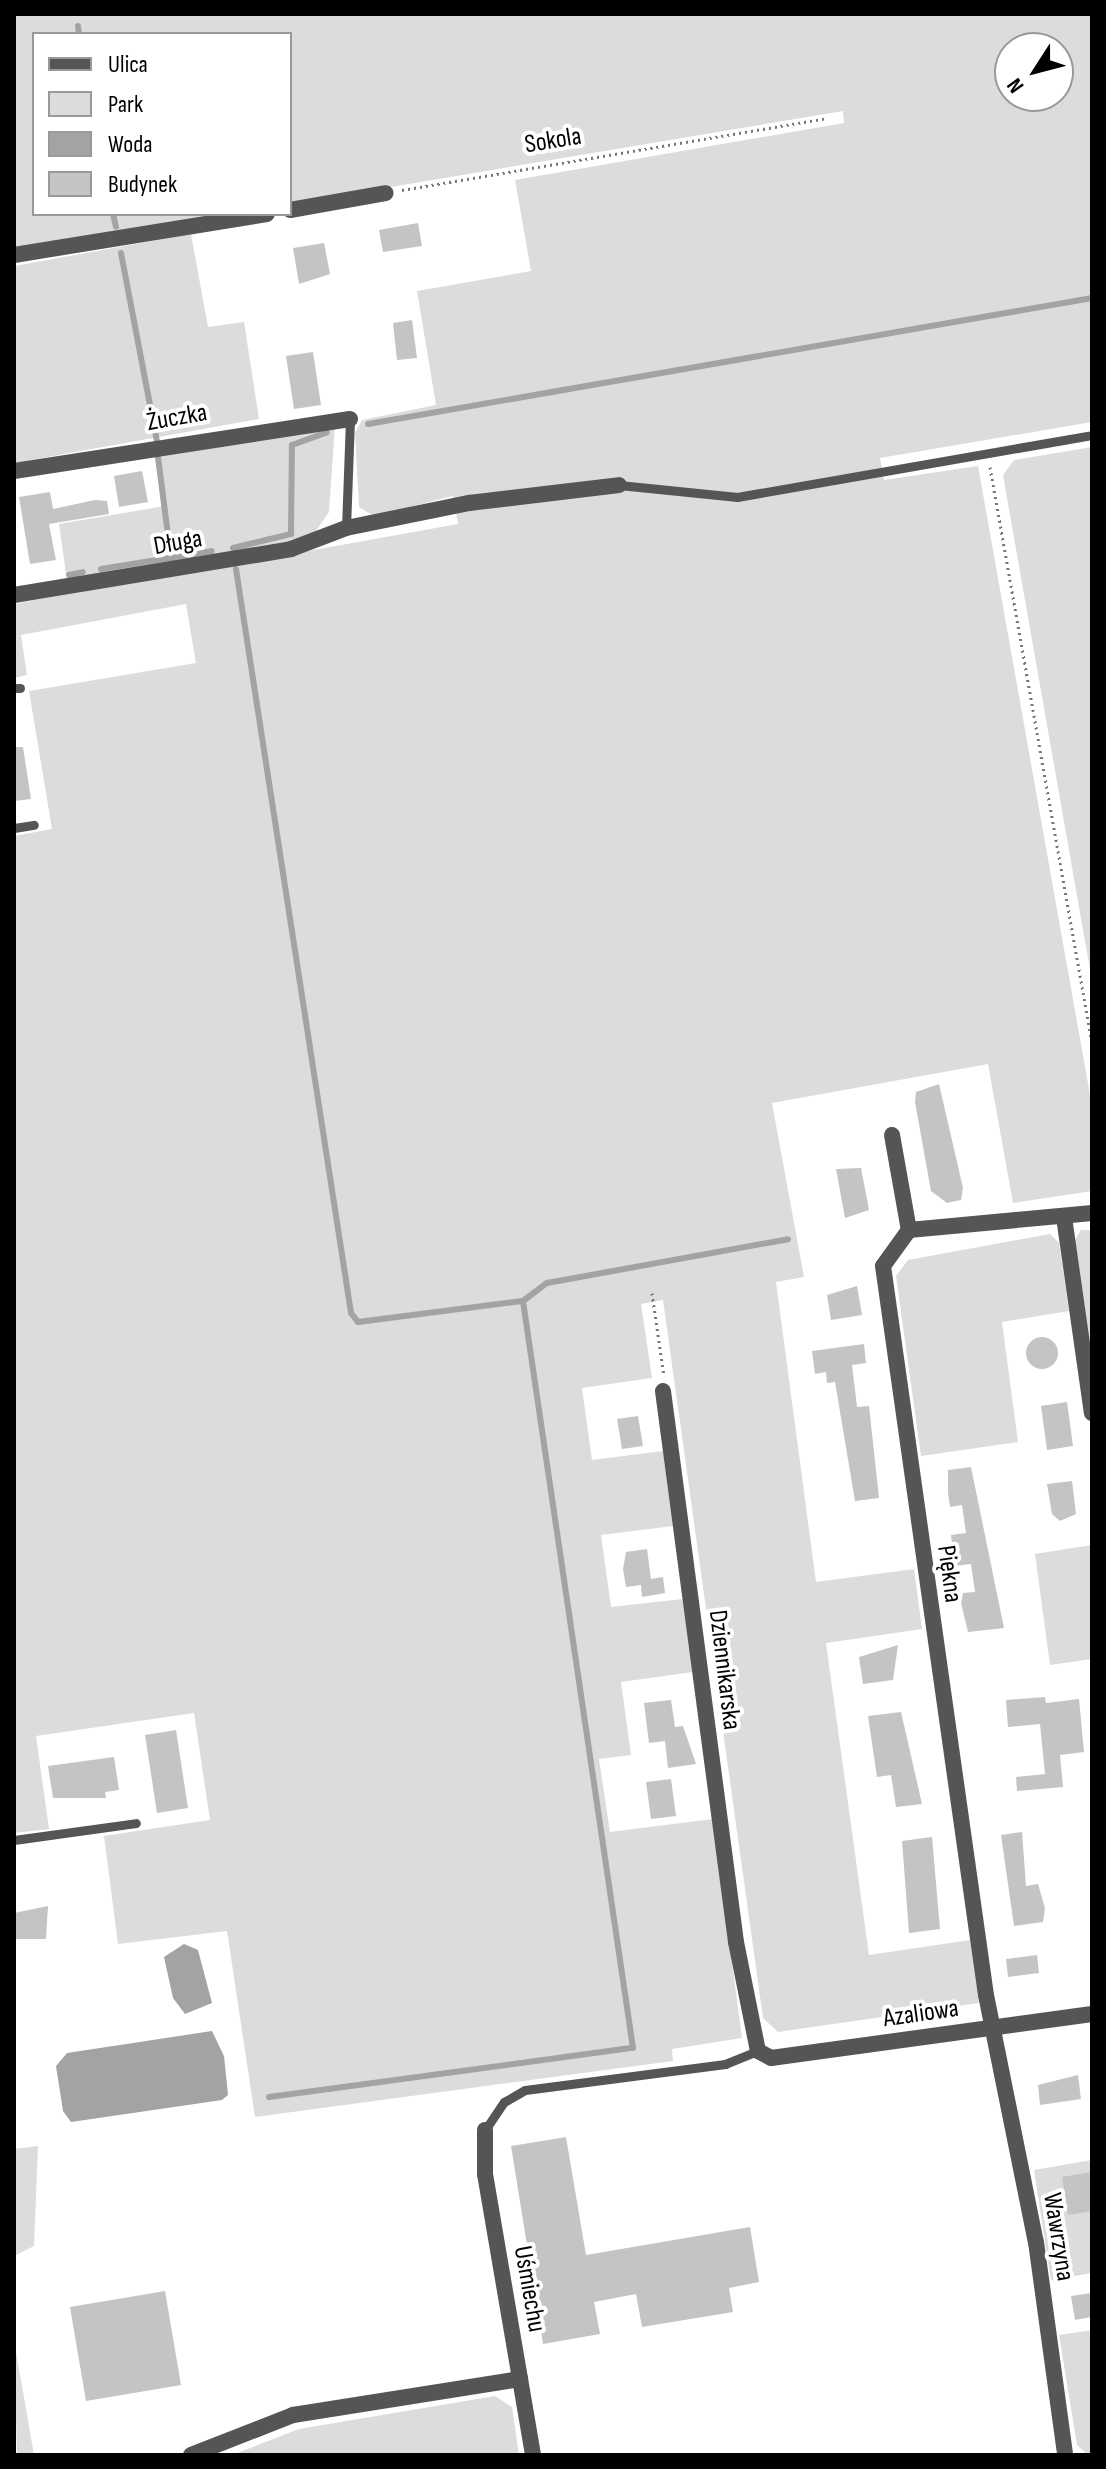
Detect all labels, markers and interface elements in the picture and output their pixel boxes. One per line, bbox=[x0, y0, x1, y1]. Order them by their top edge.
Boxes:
legend bbox=[32, 32, 292, 216]
north arrow bbox=[994, 32, 1074, 112]
text: Ulica bbox=[108, 50, 148, 79]
text: N bbox=[1001, 73, 1030, 98]
text: Park bbox=[108, 90, 143, 119]
street label: Sokola bbox=[522, 121, 584, 161]
text: Woda bbox=[108, 130, 152, 159]
text: Budynek bbox=[108, 170, 177, 199]
street label: Żuczka bbox=[144, 397, 210, 439]
street label: Długa bbox=[151, 523, 205, 563]
street label: Piękna bbox=[930, 1543, 968, 1605]
street label: Dziennikarska bbox=[701, 1608, 747, 1732]
street label: Azaliowa bbox=[881, 1993, 961, 2035]
street label: Wawrzyna bbox=[1036, 2191, 1080, 2283]
street label: Uśmiechu bbox=[506, 2244, 552, 2334]

